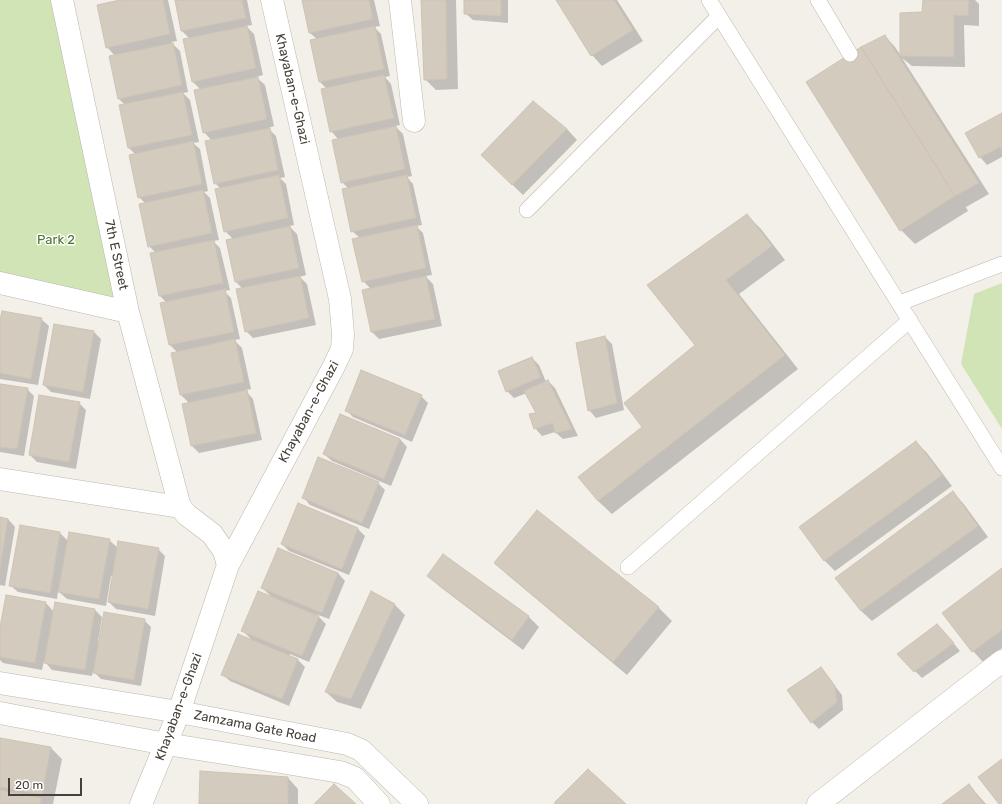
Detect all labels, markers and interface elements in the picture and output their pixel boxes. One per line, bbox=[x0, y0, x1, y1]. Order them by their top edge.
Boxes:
street label: Khayaban-e-Ghazi bbox=[272, 32, 312, 146]
street label: 7th E Street bbox=[101, 218, 131, 292]
park label: Park 2 bbox=[37, 232, 75, 248]
street label: Khayaban-e-Ghazi bbox=[276, 358, 342, 466]
street label: Khayaban-e-Ghazi bbox=[152, 651, 206, 763]
street label: Zamzama Gate Road bbox=[192, 707, 318, 747]
scale bar bbox=[10, 770, 84, 796]
text: 20 m bbox=[15, 778, 43, 792]

